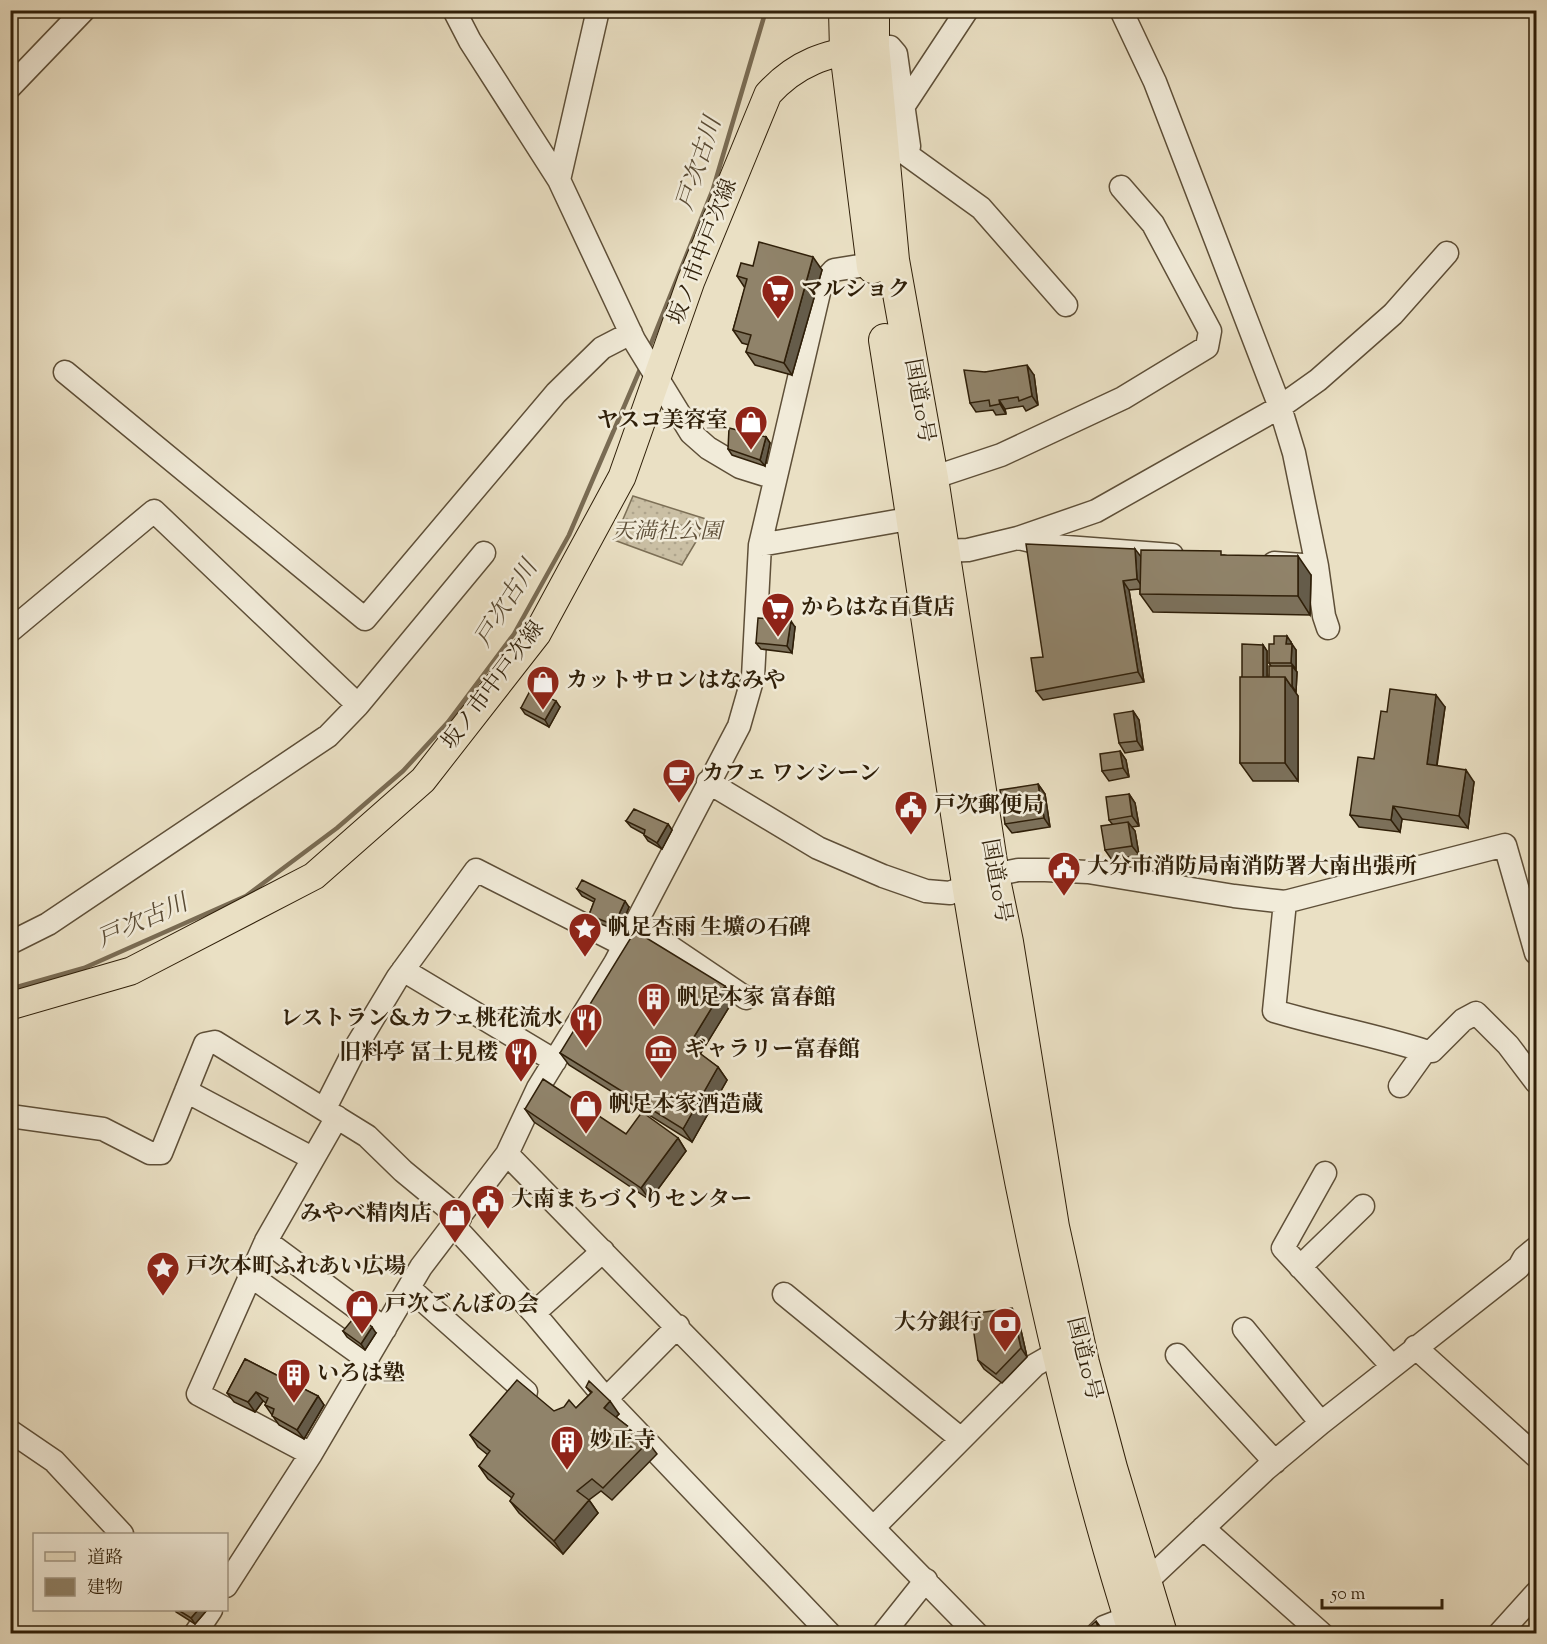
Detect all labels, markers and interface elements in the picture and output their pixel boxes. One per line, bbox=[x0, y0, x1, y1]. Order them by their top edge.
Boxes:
water label: 戸次古川 bbox=[669, 110, 732, 215]
street label: 坂ノ市中戸次線 bbox=[661, 174, 747, 330]
supermarket icon: マルショク bbox=[760, 273, 796, 320]
place label: マルショク bbox=[801, 275, 910, 307]
street label: 国道10号 bbox=[895, 356, 941, 446]
shop icon: ヤスコ美容室 bbox=[733, 404, 769, 451]
place label: ヤスコ美容室 bbox=[596, 406, 728, 438]
park label: 天満社公園 bbox=[612, 517, 725, 549]
water label: 戸次古川 bbox=[467, 552, 548, 654]
supermarket icon: からはな百貨店 bbox=[760, 591, 796, 638]
place label: からはな百貨店 bbox=[801, 593, 955, 625]
street label: 坂ノ市中戸次線 bbox=[435, 615, 553, 757]
shop icon: カットサロンはなみや bbox=[525, 664, 561, 711]
place label: カットサロンはなみや bbox=[566, 666, 786, 698]
cafe icon: カフェ ワンシーン bbox=[661, 757, 697, 804]
place label: カフェ ワンシーン bbox=[702, 759, 881, 791]
public building icon: 戸次郵便局 bbox=[893, 789, 929, 836]
place label: 戸次郵便局 bbox=[934, 791, 1044, 823]
street label: 国道10号 bbox=[972, 836, 1018, 926]
public building icon: 大分市消防局南消防署大南出張所 bbox=[1046, 850, 1082, 897]
place label: 大分市消防局南消防署大南出張所 bbox=[1087, 852, 1417, 884]
water label: 戸次古川 bbox=[92, 886, 197, 957]
place icon: 帆足杏雨 生壙の石碑 bbox=[567, 911, 603, 958]
place label: 帆足杏雨 生壙の石碑 bbox=[608, 913, 811, 945]
building icon: 帆足本家 富春館 bbox=[636, 981, 672, 1028]
place label: 帆足本家 富春館 bbox=[677, 983, 836, 1015]
restaurant icon: レストラン&カフェ桃花流水 bbox=[568, 1002, 604, 1049]
place label: レストラン&カフェ桃花流水 bbox=[280, 1004, 563, 1036]
museum icon: ギャラリー富春館 bbox=[643, 1033, 679, 1080]
place label: ギャラリー富春館 bbox=[684, 1035, 860, 1067]
restaurant icon: 旧料亭 冨士見楼 bbox=[503, 1036, 539, 1083]
place label: 旧料亭 冨士見楼 bbox=[339, 1038, 498, 1070]
shop icon: 帆足本家酒造蔵 bbox=[568, 1088, 604, 1135]
place label: 帆足本家酒造蔵 bbox=[609, 1090, 763, 1122]
public building icon: 大南まちづくりセンター bbox=[470, 1183, 506, 1230]
place label: 大南まちづくりセンター bbox=[511, 1185, 752, 1217]
shop icon: みやべ精肉店 bbox=[437, 1197, 473, 1244]
place label: みやべ精肉店 bbox=[300, 1199, 432, 1231]
place icon: 戸次本町ふれあい広場 bbox=[145, 1250, 181, 1297]
place label: 戸次本町ふれあい広場 bbox=[186, 1252, 406, 1284]
shop icon: 戸次ごんぼの会 bbox=[344, 1288, 380, 1335]
place label: 戸次ごんぼの会 bbox=[385, 1290, 539, 1322]
bank icon: 大分銀行 bbox=[987, 1306, 1023, 1353]
place label: 大分銀行 bbox=[894, 1308, 982, 1340]
street label: 国道10号 bbox=[1057, 1314, 1109, 1404]
building icon: いろは塾 bbox=[276, 1357, 312, 1404]
place label: いろは塾 bbox=[317, 1359, 405, 1391]
building icon: 妙正寺 bbox=[549, 1424, 585, 1471]
place label: 妙正寺 bbox=[590, 1426, 656, 1458]
legend bbox=[33, 1533, 228, 1611]
text: 道路 bbox=[87, 1546, 123, 1572]
scale bar bbox=[1322, 1572, 1442, 1610]
text: 建物 bbox=[87, 1576, 123, 1602]
text: 50 m bbox=[1330, 1582, 1366, 1608]

